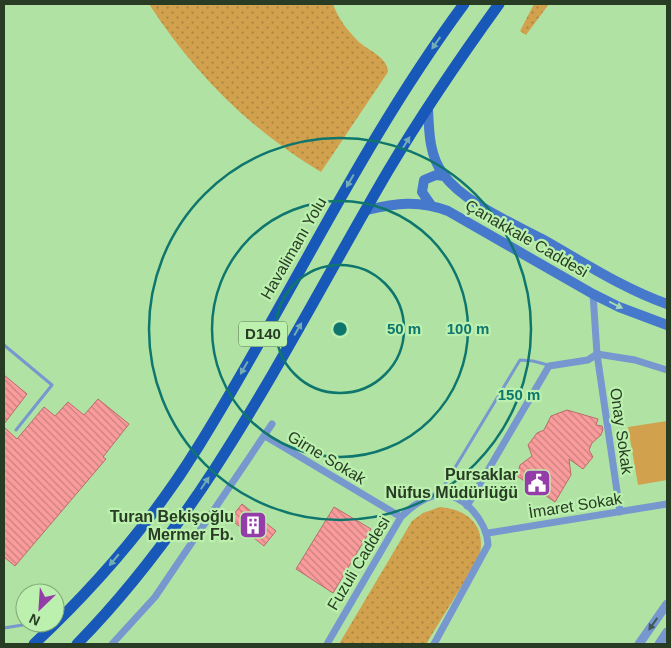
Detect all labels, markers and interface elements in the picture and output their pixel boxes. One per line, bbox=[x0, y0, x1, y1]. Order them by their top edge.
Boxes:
one-way arrow bbox=[431, 37, 441, 50]
one-way arrow bbox=[401, 136, 410, 149]
one-way arrow bbox=[345, 174, 354, 188]
street label: Havalimanı Yolu bbox=[257, 194, 329, 302]
street label: Çanakkale Caddesi bbox=[462, 196, 591, 280]
one-way arrow bbox=[609, 302, 623, 310]
centre of rings bbox=[331, 320, 349, 338]
text: 50 m bbox=[387, 320, 421, 337]
text: 100 m bbox=[447, 320, 489, 337]
road number: D140 bbox=[239, 322, 287, 346]
one-way arrow bbox=[293, 322, 302, 335]
one-way arrow bbox=[239, 361, 248, 375]
text: 150 m bbox=[498, 386, 540, 403]
street label: Onay Sokak bbox=[607, 387, 636, 476]
street label: Girne Sokak bbox=[285, 427, 370, 488]
place label: Pursaklar Nüfus Müdürlüğü bbox=[386, 466, 518, 501]
public building icon: Pursaklar Nüfus Müdürlüğü bbox=[522, 468, 552, 498]
one-way arrow bbox=[200, 476, 210, 490]
street label: İmaret Sokak bbox=[527, 489, 624, 521]
place label: Turan Bekişoğlu Mermer Fb. bbox=[110, 508, 234, 543]
building icon: Turan Bekişoğlu Mermer Fb. bbox=[238, 510, 268, 540]
street label: Fuzuli Caddesi bbox=[324, 514, 393, 613]
one-way arrow bbox=[108, 554, 119, 567]
north arrow bbox=[15, 583, 65, 633]
text: N bbox=[27, 610, 42, 629]
one-way arrow bbox=[648, 617, 658, 631]

